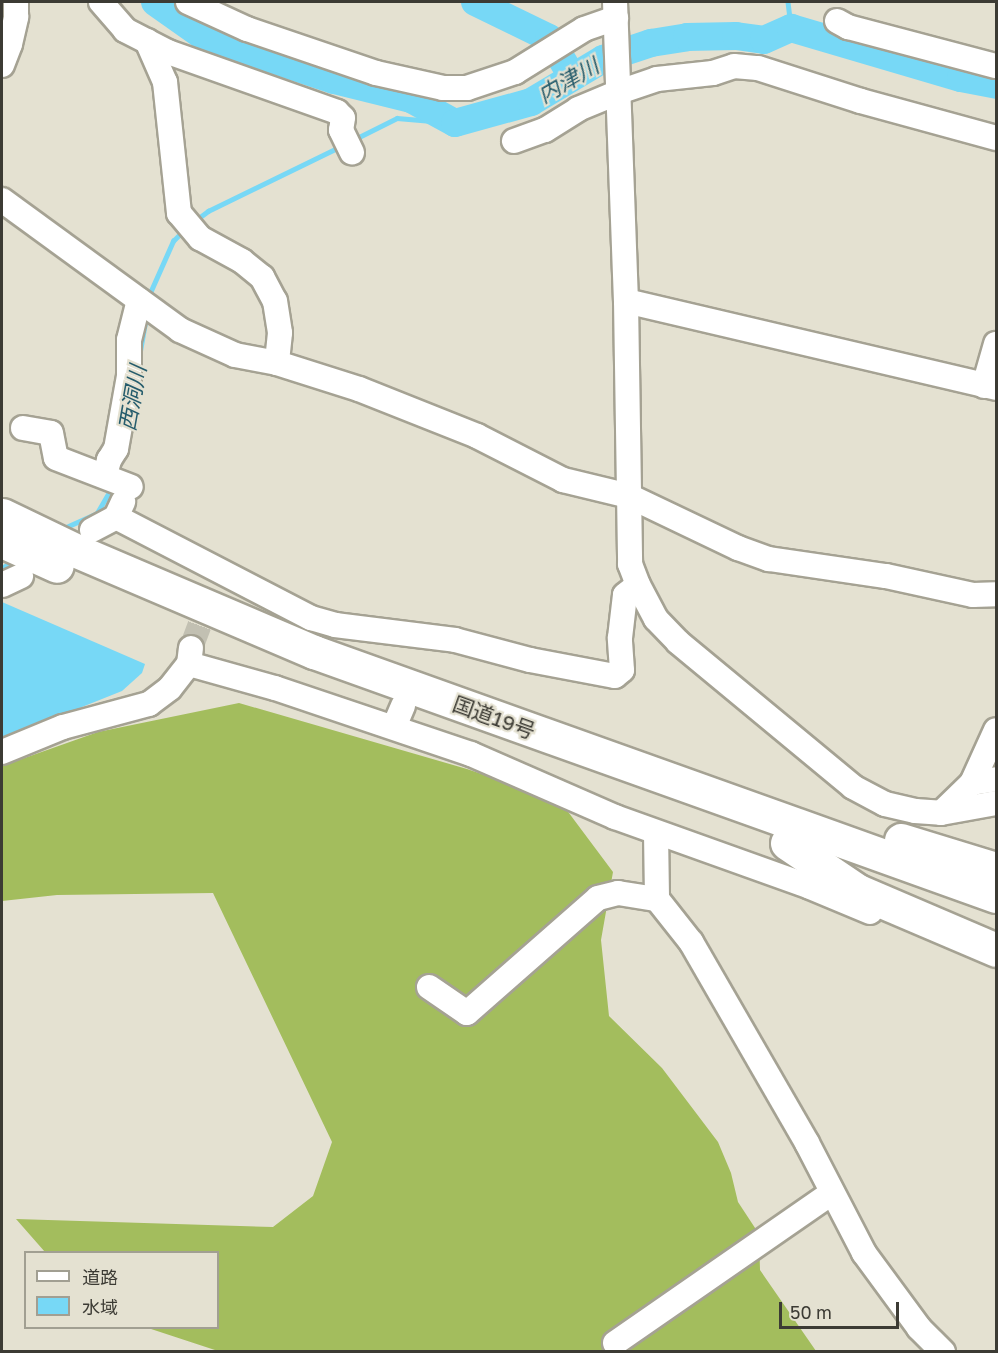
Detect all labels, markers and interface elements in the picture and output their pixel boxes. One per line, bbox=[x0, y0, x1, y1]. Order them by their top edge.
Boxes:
water label: 内津川 bbox=[533, 52, 603, 108]
water label: 西洞川 bbox=[113, 363, 151, 433]
street label: 国道19号 bbox=[449, 690, 539, 744]
legend bbox=[24, 1251, 219, 1329]
text: 道路 bbox=[82, 1266, 118, 1288]
scale bar bbox=[782, 1290, 902, 1328]
text: 水域 bbox=[82, 1296, 118, 1318]
text: 50 m bbox=[790, 1301, 832, 1323]

